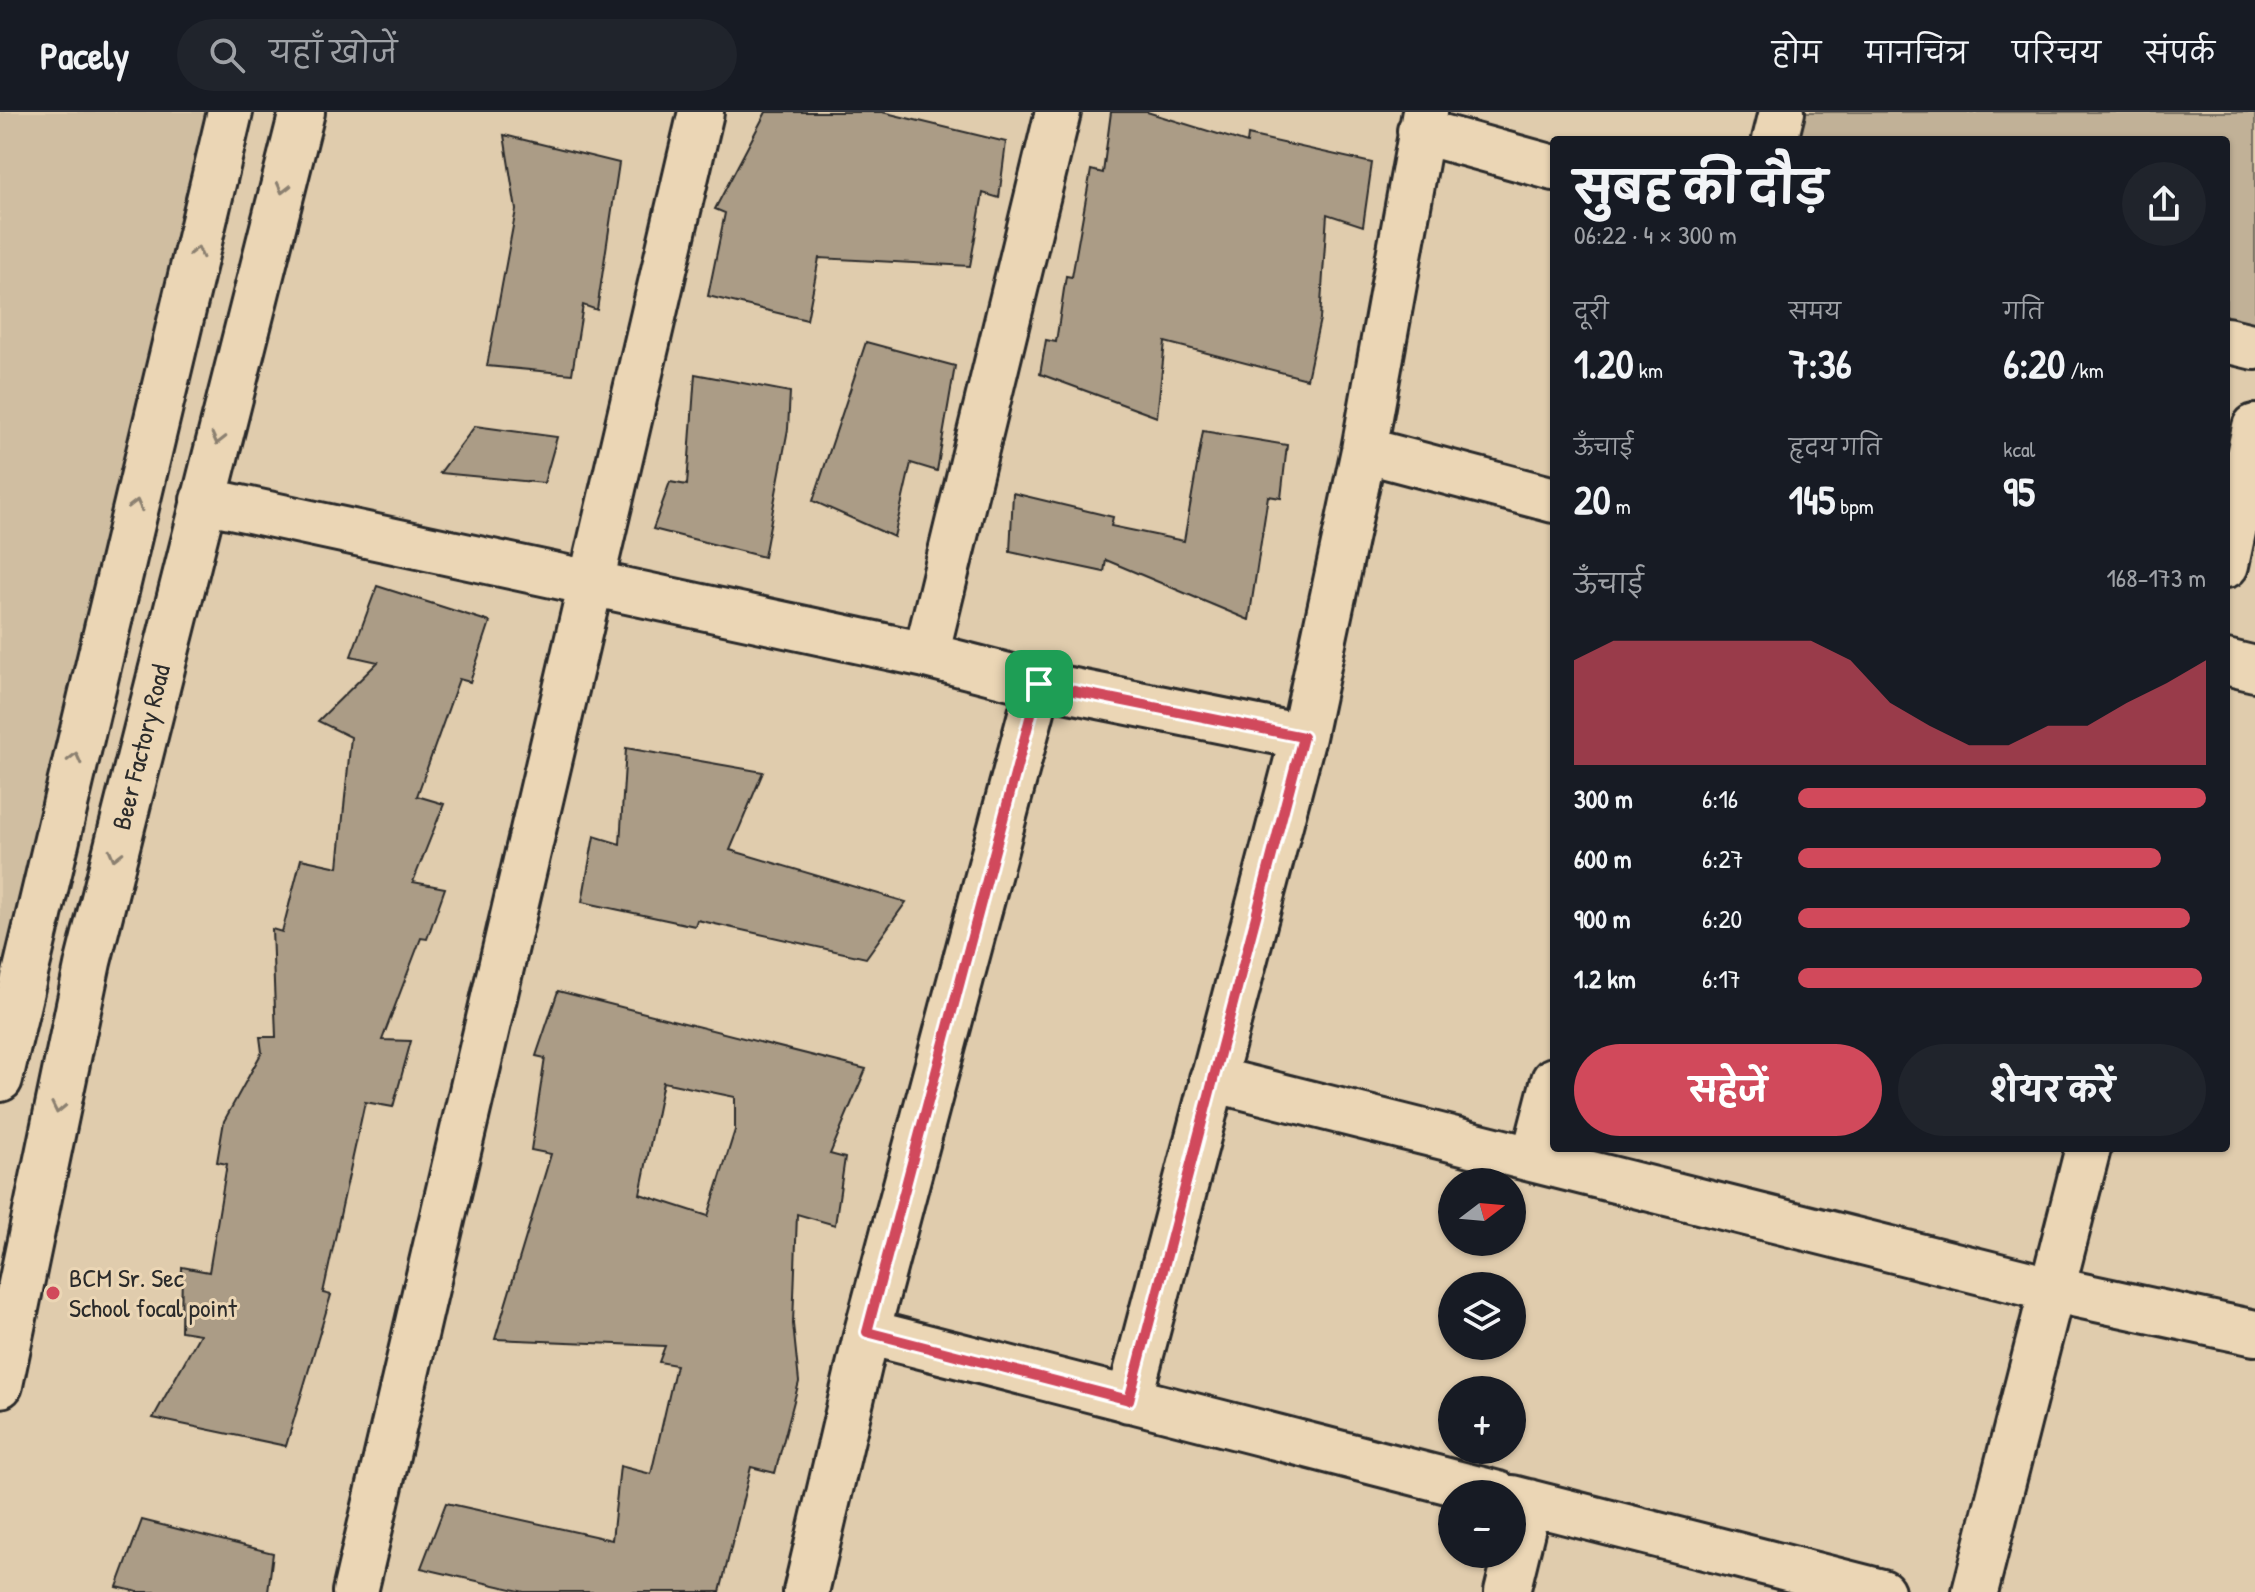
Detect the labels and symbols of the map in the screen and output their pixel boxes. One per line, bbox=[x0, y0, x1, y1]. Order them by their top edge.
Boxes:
one-way arrow bbox=[275, 180, 292, 194]
one-way arrow bbox=[187, 246, 204, 260]
one-way arrow bbox=[211, 432, 228, 446]
one-way arrow bbox=[126, 499, 143, 512]
pin bbox=[1005, 650, 1073, 718]
street label: Beer Factory Road bbox=[103, 661, 178, 833]
one-way arrow bbox=[66, 751, 83, 765]
one-way arrow bbox=[107, 847, 124, 861]
one-way arrow bbox=[50, 1102, 67, 1115]
north arrow bbox=[1438, 1168, 1526, 1256]
place label: BCM Sr. Sec School focal point bbox=[69, 1260, 238, 1325]
marker: BCM Sr. Sec School focal point bbox=[44, 1284, 62, 1302]

